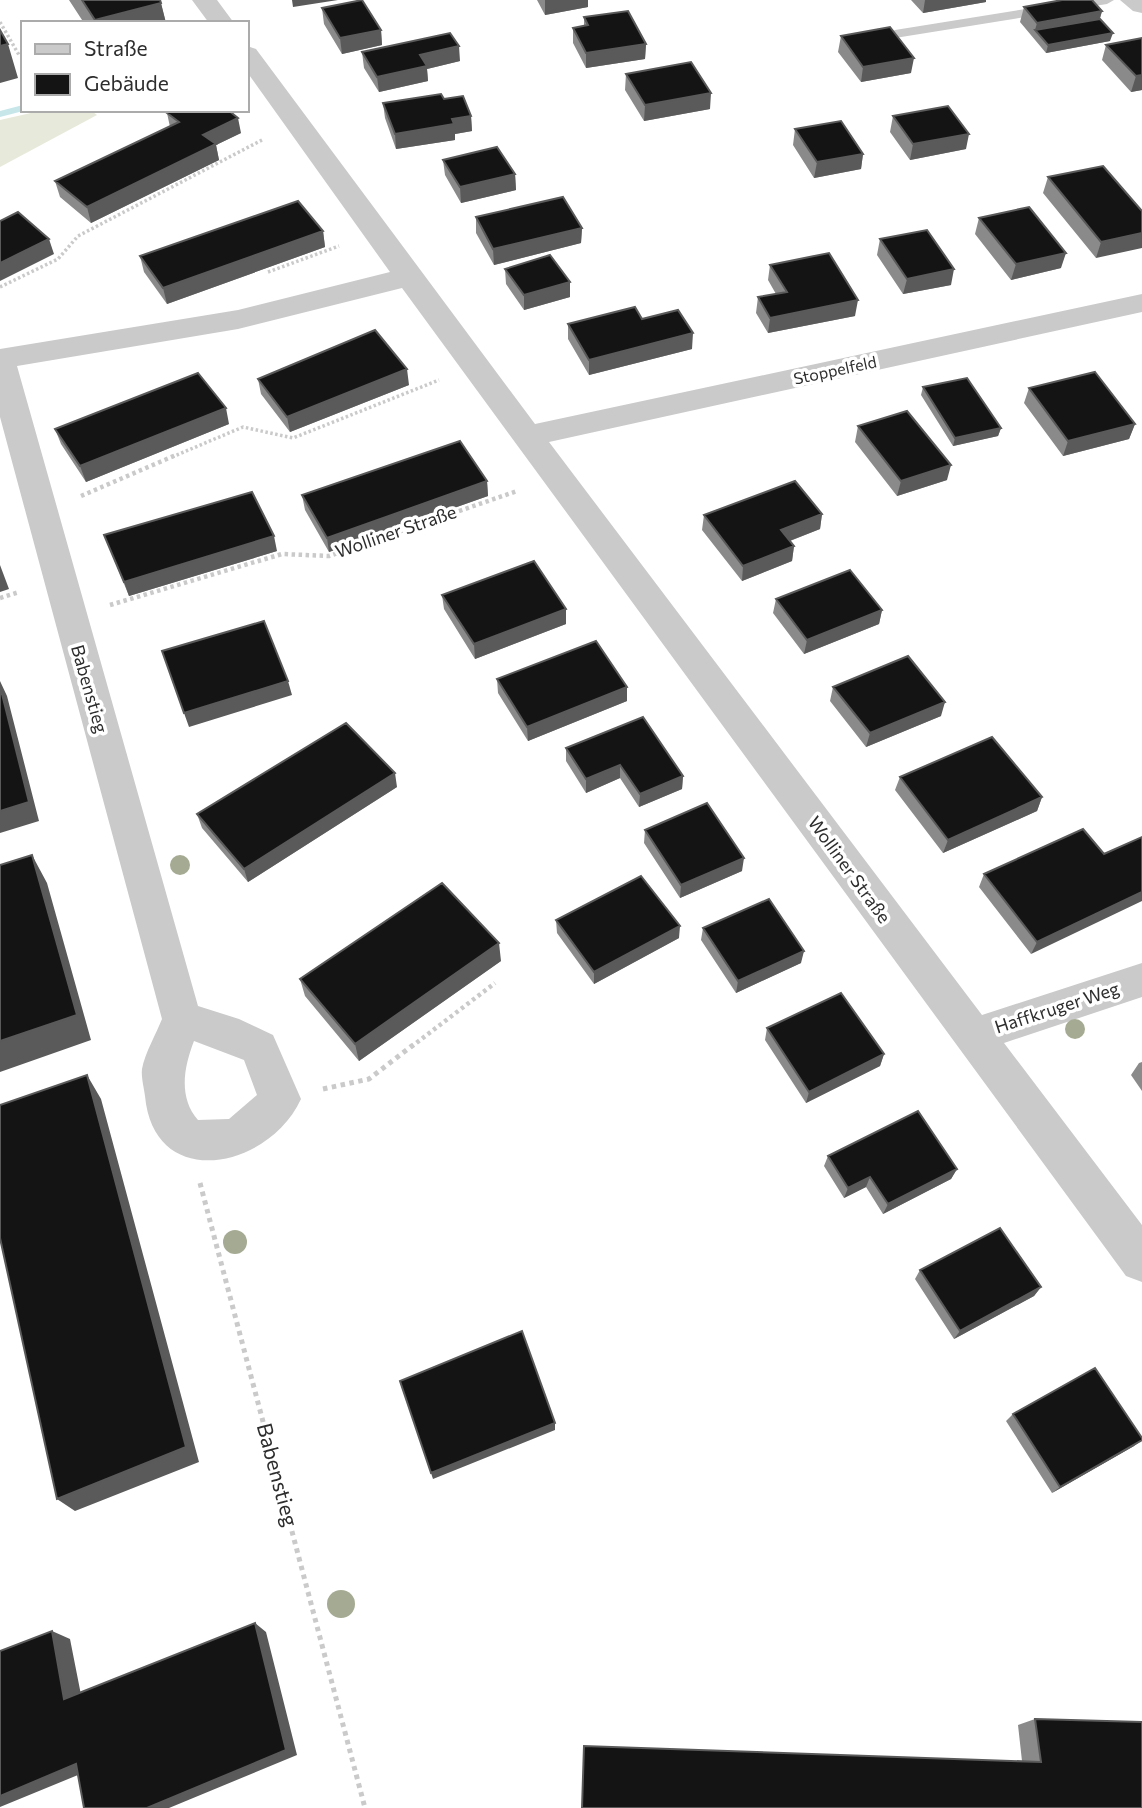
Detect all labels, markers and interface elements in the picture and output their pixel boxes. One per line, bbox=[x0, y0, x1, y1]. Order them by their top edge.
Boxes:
legend bbox=[21, 21, 248, 112]
text: Straße bbox=[84, 35, 148, 60]
text: Gebäude bbox=[84, 70, 169, 95]
street label: Stoppelfeld bbox=[792, 351, 878, 388]
street label: Wolliner Straße bbox=[332, 500, 459, 562]
street label: Babenstieg bbox=[67, 642, 113, 736]
street label: Wolliner Straße bbox=[804, 812, 896, 927]
street label: Haffkruger Weg bbox=[992, 976, 1122, 1038]
street label: Babenstieg bbox=[253, 1420, 304, 1529]

